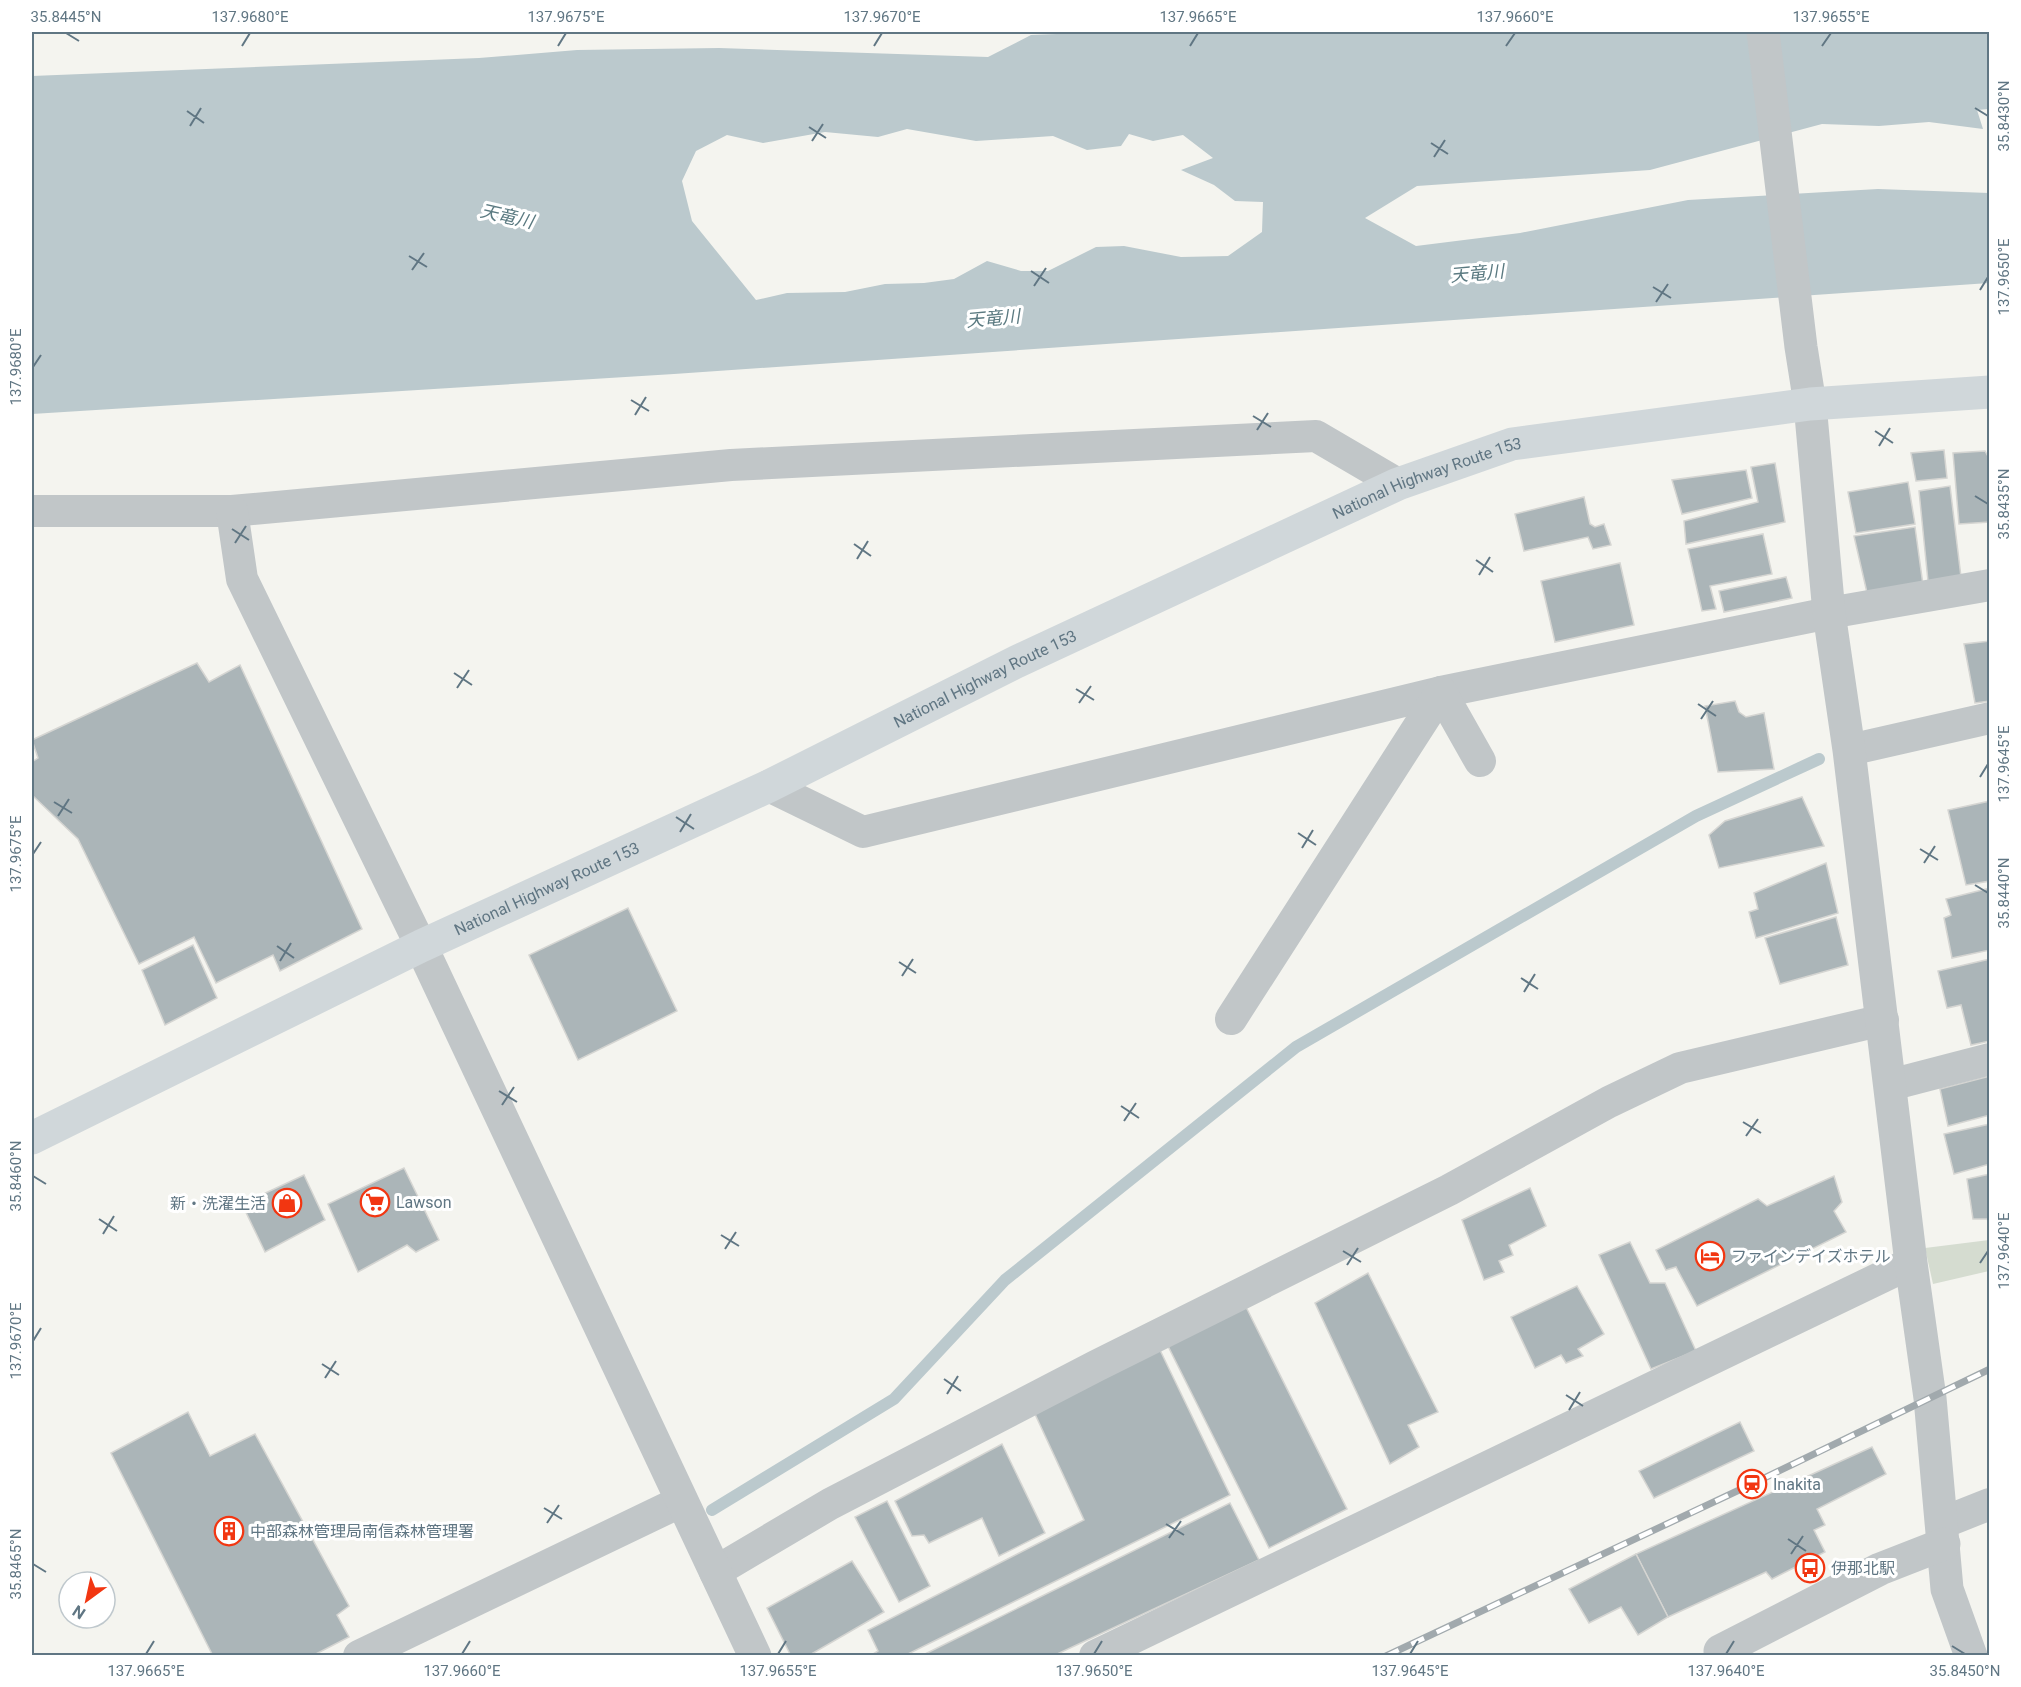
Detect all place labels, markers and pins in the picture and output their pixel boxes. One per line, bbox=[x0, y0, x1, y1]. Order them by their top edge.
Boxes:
supermarket icon: Lawson bbox=[359, 1186, 391, 1218]
shop icon: 新・洗濯生活 bbox=[271, 1187, 303, 1219]
place label: Lawson bbox=[396, 1193, 452, 1212]
place label: 新・洗濯生活 bbox=[170, 1194, 266, 1213]
hotel icon: ファインデイズホテル bbox=[1694, 1240, 1726, 1272]
place label: ファインデイズホテル bbox=[1731, 1247, 1891, 1266]
station icon: Inakita bbox=[1736, 1468, 1768, 1500]
place label: Inakita bbox=[1773, 1475, 1821, 1494]
building icon: 中部森林管理局南信森林管理署 bbox=[213, 1515, 245, 1547]
place label: 中部森林管理局南信森林管理署 bbox=[250, 1522, 474, 1541]
bus stop icon: 伊那北駅 bbox=[1794, 1552, 1826, 1584]
place label: 伊那北駅 bbox=[1831, 1559, 1895, 1578]

